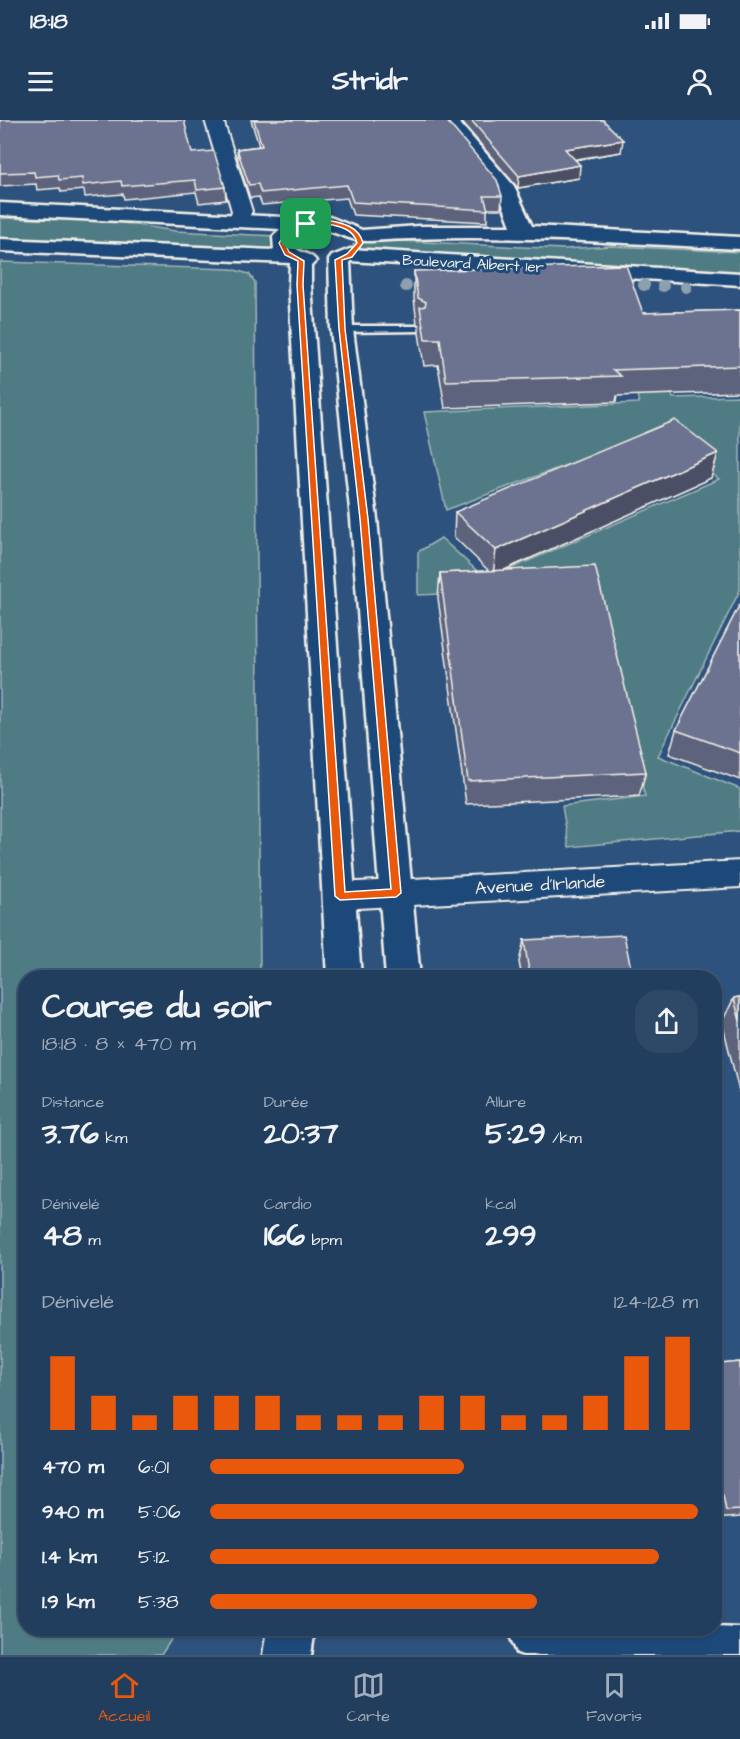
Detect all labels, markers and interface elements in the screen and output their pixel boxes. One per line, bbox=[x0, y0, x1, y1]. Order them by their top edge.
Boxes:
text: 18:18 bbox=[30, 6, 68, 37]
text: Stridr bbox=[332, 62, 408, 100]
icon: menu bbox=[24, 65, 57, 98]
icon: person bbox=[683, 65, 716, 98]
pin bbox=[280, 198, 331, 249]
icon: arrive bbox=[289, 207, 322, 240]
street label: Boulevard Albert 1er bbox=[402, 250, 544, 278]
street label: Avenue d'Irlande bbox=[474, 869, 606, 901]
text: Course du soir bbox=[42, 984, 272, 1030]
button: share bbox=[635, 990, 698, 1053]
text: 18:18 · 8 × 470 m bbox=[42, 1030, 196, 1058]
text: Distance bbox=[42, 1091, 104, 1113]
text: Durée bbox=[264, 1091, 308, 1113]
text: Allure bbox=[485, 1091, 526, 1113]
text: 3.76 bbox=[42, 1113, 99, 1155]
text: 20:37 bbox=[264, 1113, 338, 1155]
text: 5:29 bbox=[485, 1113, 546, 1155]
text: km bbox=[99, 1127, 127, 1149]
text: /km bbox=[546, 1127, 582, 1149]
text: Dénivelé bbox=[42, 1193, 100, 1215]
text: Cardio bbox=[264, 1193, 312, 1215]
text: kcal bbox=[485, 1193, 516, 1215]
text: 48 bbox=[42, 1215, 82, 1257]
text: 166 bbox=[264, 1215, 305, 1257]
text: 299 bbox=[485, 1215, 537, 1257]
text: m bbox=[82, 1229, 101, 1251]
text: bpm bbox=[305, 1229, 342, 1251]
text: Dénivelé bbox=[42, 1288, 114, 1316]
text: 124–128 m bbox=[614, 1288, 698, 1316]
text: 470 m bbox=[42, 1453, 104, 1481]
text: 6:01 bbox=[138, 1453, 169, 1481]
text: 940 m bbox=[42, 1498, 103, 1526]
text: 5:06 bbox=[138, 1498, 181, 1526]
text: 1.4 km bbox=[42, 1543, 97, 1571]
text: 5:12 bbox=[138, 1543, 170, 1571]
text: 1.9 km bbox=[42, 1588, 95, 1616]
text: 5:38 bbox=[138, 1588, 179, 1616]
tab: Accueil bbox=[98, 1669, 150, 1727]
tab: Carte bbox=[347, 1669, 390, 1727]
tab: Favoris bbox=[586, 1669, 642, 1727]

